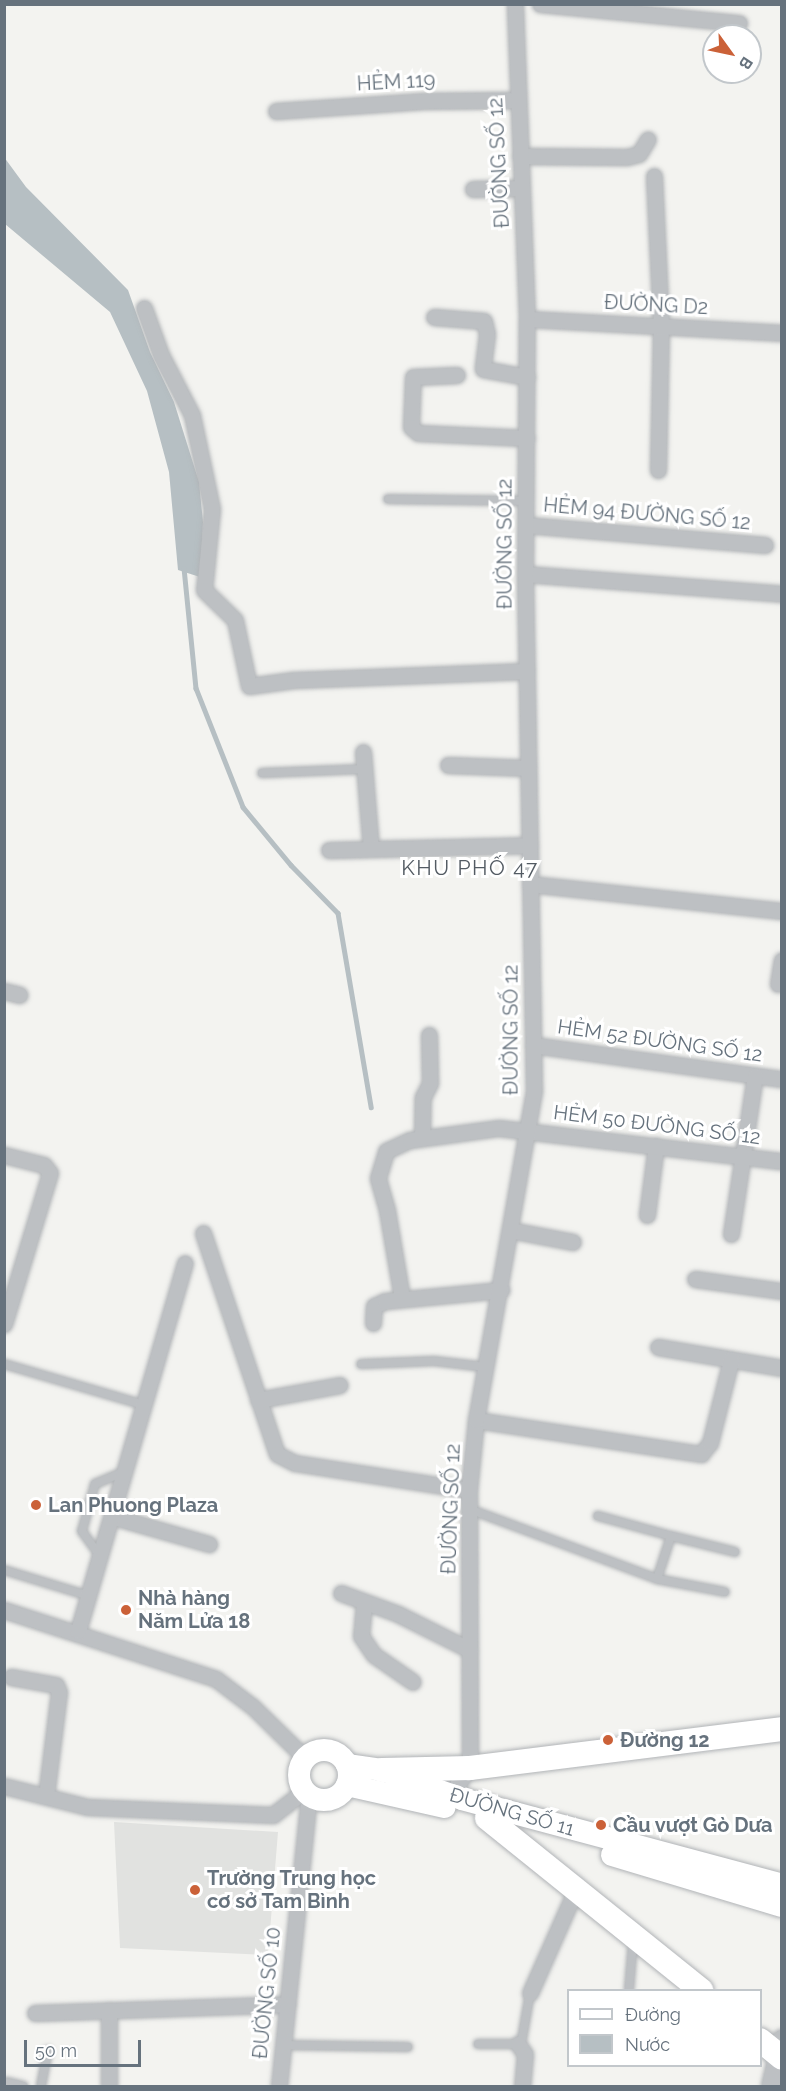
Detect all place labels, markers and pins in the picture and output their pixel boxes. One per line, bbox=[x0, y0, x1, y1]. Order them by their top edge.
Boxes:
place label: Lan Phuong Plaza bbox=[48, 1493, 218, 1517]
marker: Lan Phuong Plaza bbox=[29, 1498, 43, 1512]
place label: Nhà hàng Năm Lửa 18 bbox=[138, 1586, 250, 1633]
marker: Nhà hàng Năm Lửa 18 bbox=[119, 1603, 133, 1617]
place label: Đường 12 bbox=[620, 1728, 710, 1752]
marker: Đường 12 bbox=[601, 1733, 615, 1747]
place label: Cầu vượt Gò Dưa bbox=[613, 1813, 773, 1837]
marker: Cầu vượt Gò Dưa bbox=[594, 1818, 608, 1832]
place label: Trường Trung học cơ sở Tam Bình bbox=[207, 1866, 377, 1913]
marker: Trường Trung học cơ sở Tam Bình bbox=[188, 1883, 202, 1897]

